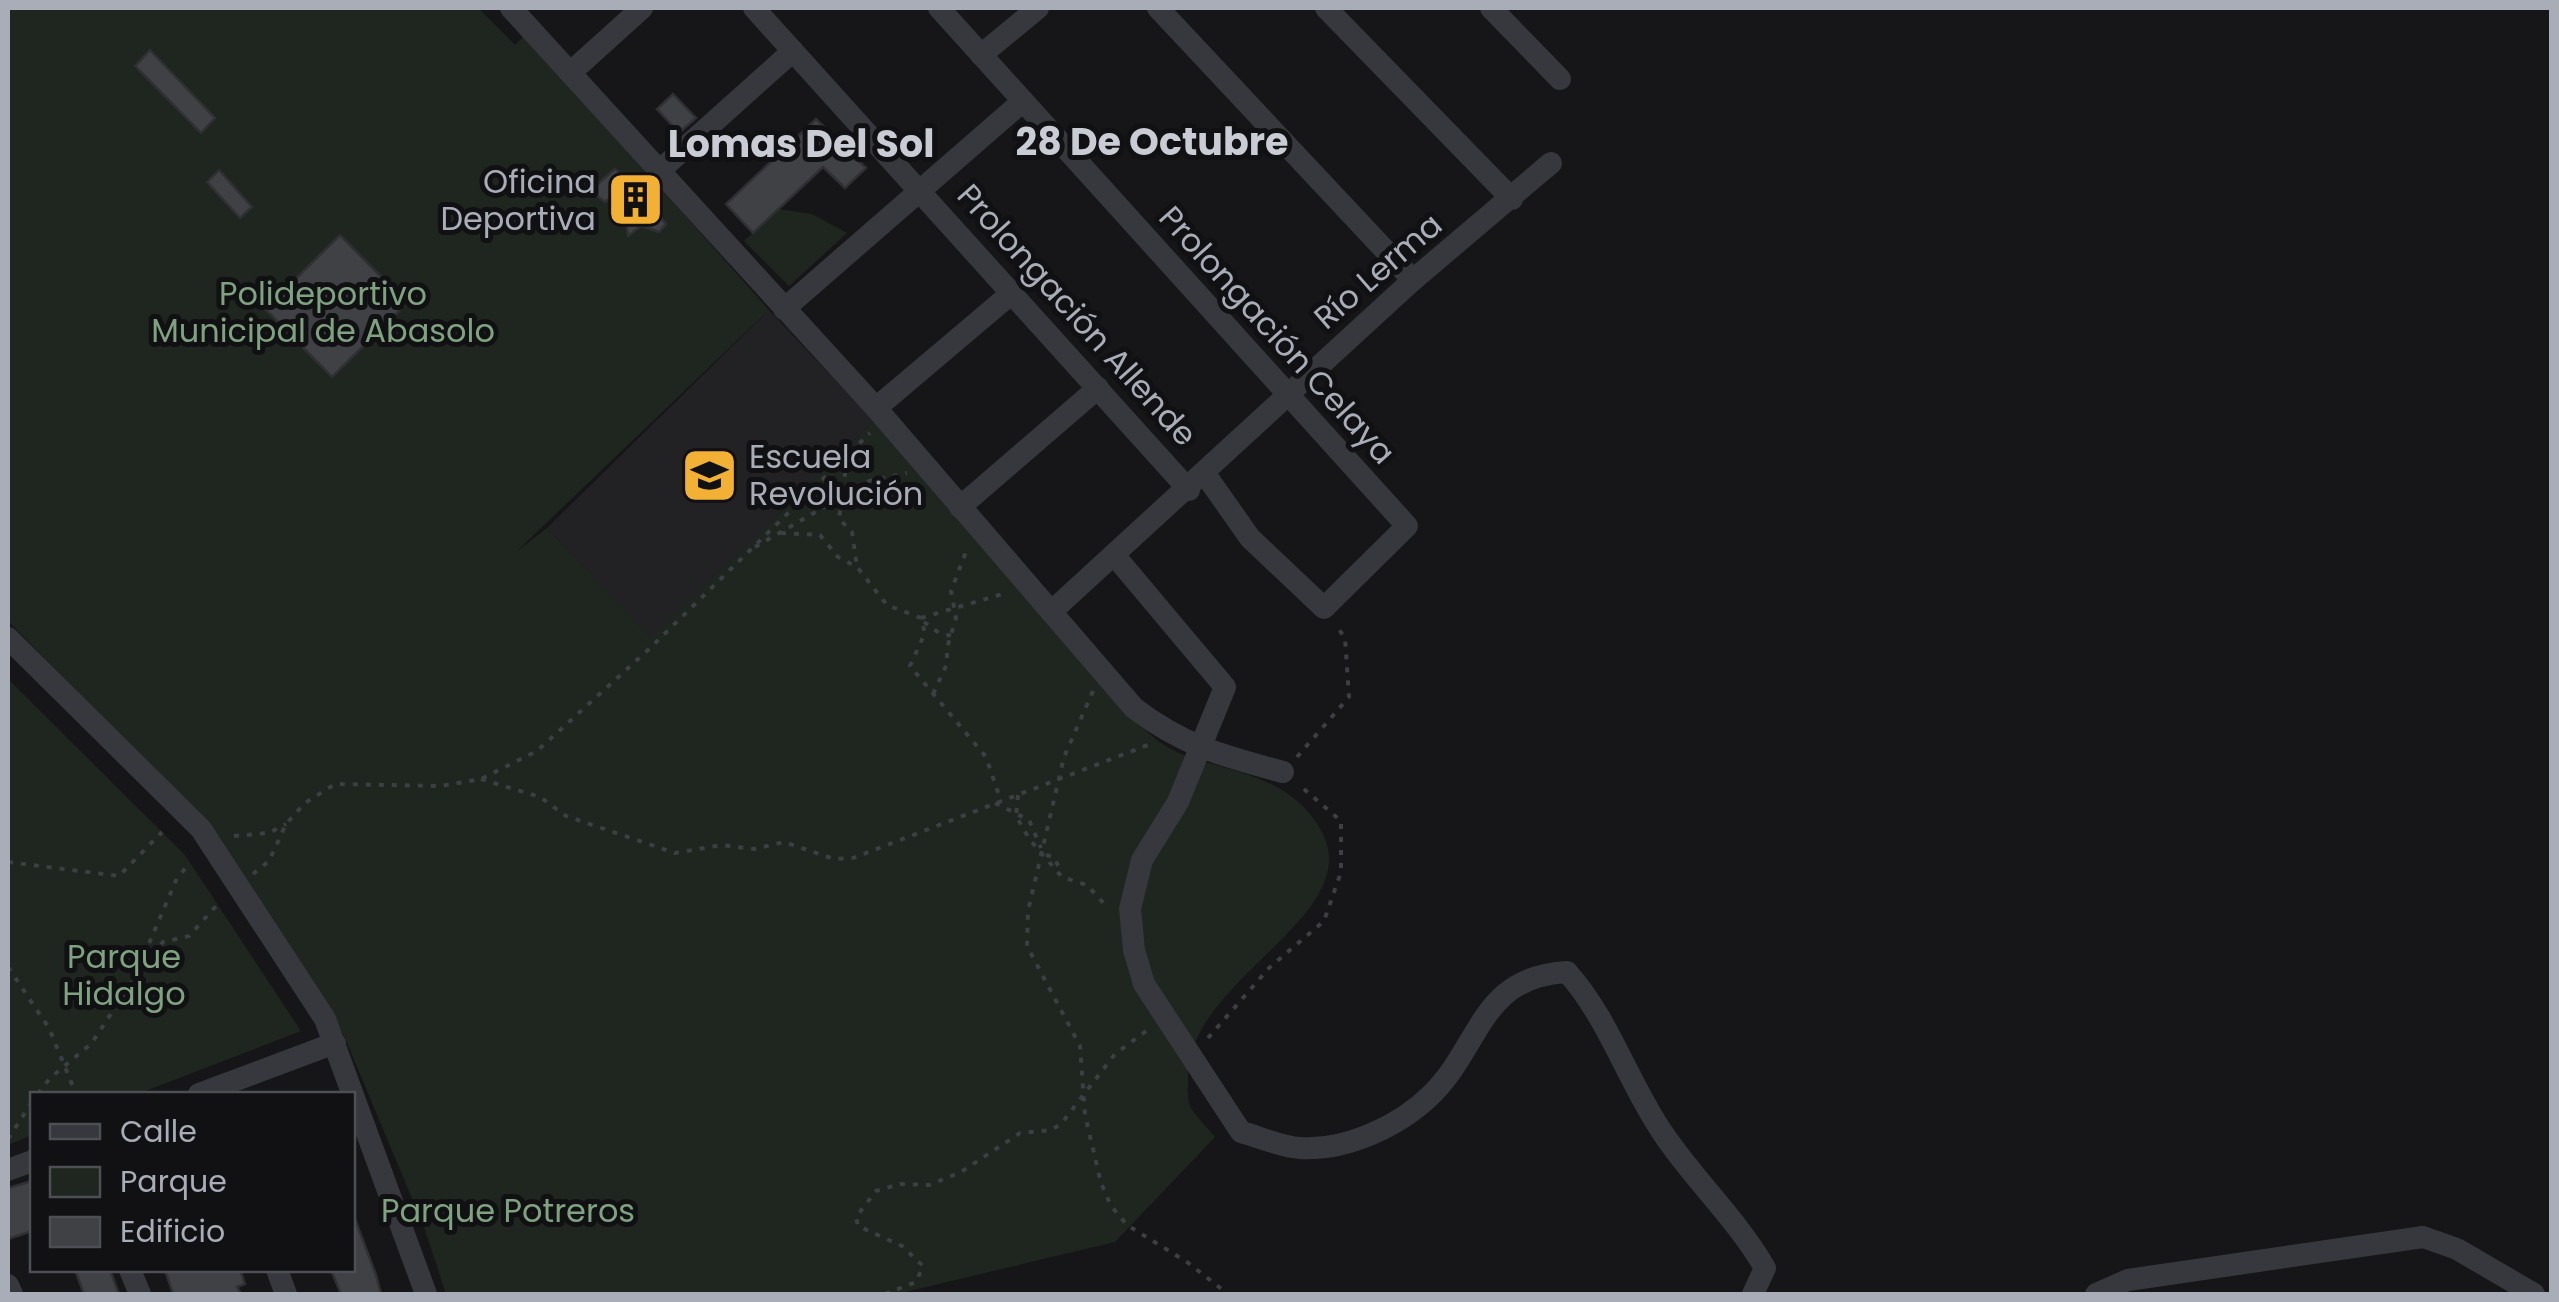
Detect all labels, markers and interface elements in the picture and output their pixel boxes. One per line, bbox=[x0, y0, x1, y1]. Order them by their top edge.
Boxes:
district label: 28 De Octubre bbox=[1016, 115, 1288, 168]
district label: Lomas Del Sol bbox=[668, 117, 934, 170]
place label: Oficina Deportiva bbox=[440, 159, 596, 241]
building icon: Oficina Deportiva bbox=[605, 170, 665, 230]
street label: Prolongación Allende bbox=[947, 174, 1207, 456]
street label: Prolongación Celaya bbox=[1149, 196, 1406, 474]
street label: Río Lerma bbox=[1304, 202, 1452, 339]
park label: Polideportivo Municipal de Abasolo bbox=[151, 271, 495, 353]
place label: Escuela Revolución bbox=[749, 434, 923, 516]
school or university icon: Escuela Revolución bbox=[680, 445, 740, 505]
park label: Parque Hidalgo bbox=[62, 934, 186, 1016]
legend bbox=[30, 1092, 355, 1272]
text: Calle bbox=[120, 1110, 197, 1153]
text: Parque bbox=[120, 1160, 227, 1203]
park label: Parque Potreros bbox=[381, 1188, 635, 1233]
text: Edificio bbox=[120, 1210, 225, 1253]

